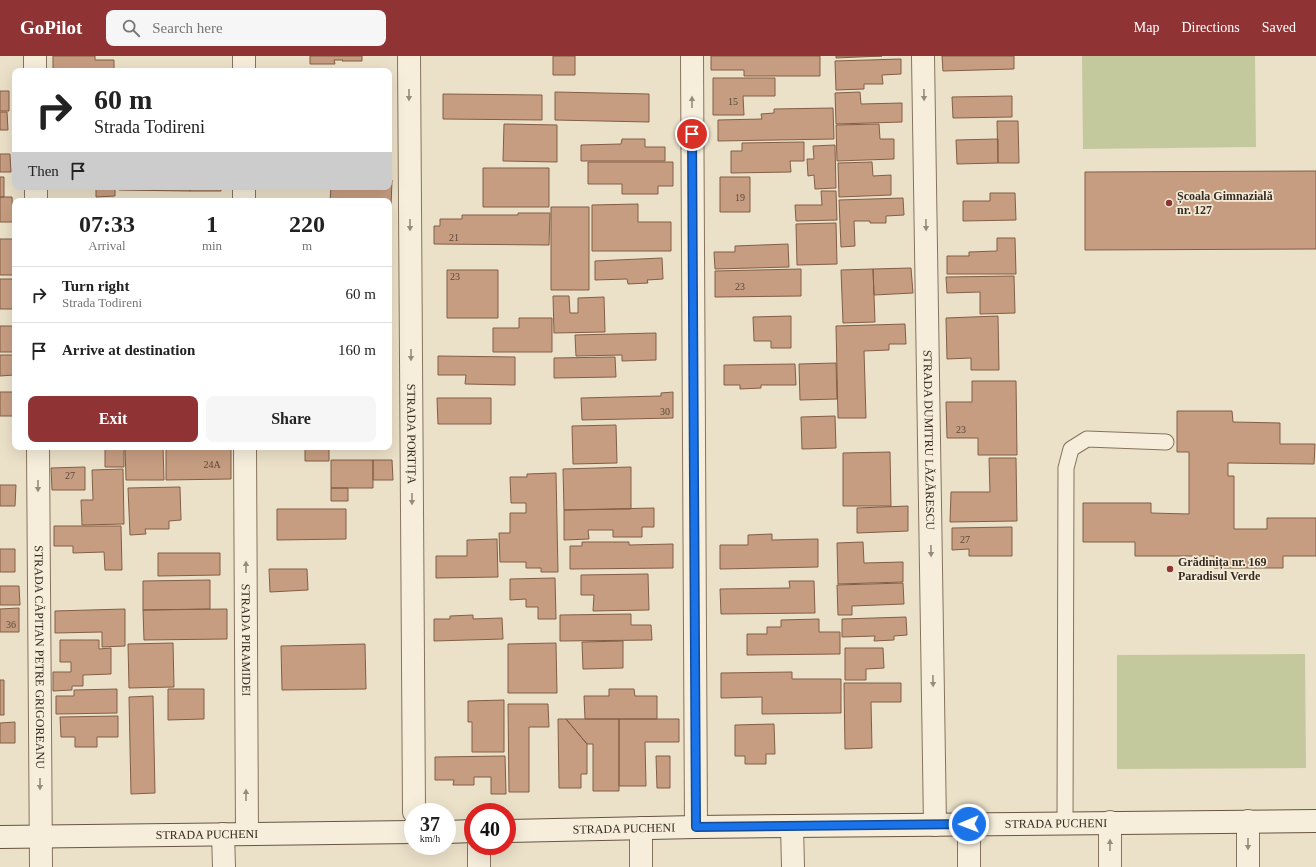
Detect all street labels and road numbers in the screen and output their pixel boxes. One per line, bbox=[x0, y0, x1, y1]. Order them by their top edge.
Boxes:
street label: STRADA DUMITRU LĂZĂRESCU bbox=[921, 350, 937, 530]
street label: STRADA PORTIȚA bbox=[404, 384, 419, 485]
street label: STRADA CĂPITAN PETRE GRIGOREANU bbox=[32, 545, 47, 769]
street label: STRADA PIRAMIDEI bbox=[239, 584, 253, 696]
street label: STRADA PUCHENI bbox=[1005, 816, 1107, 831]
street label: STRADA PUCHENI bbox=[573, 820, 675, 837]
street label: STRADA PUCHENI bbox=[156, 827, 258, 842]

